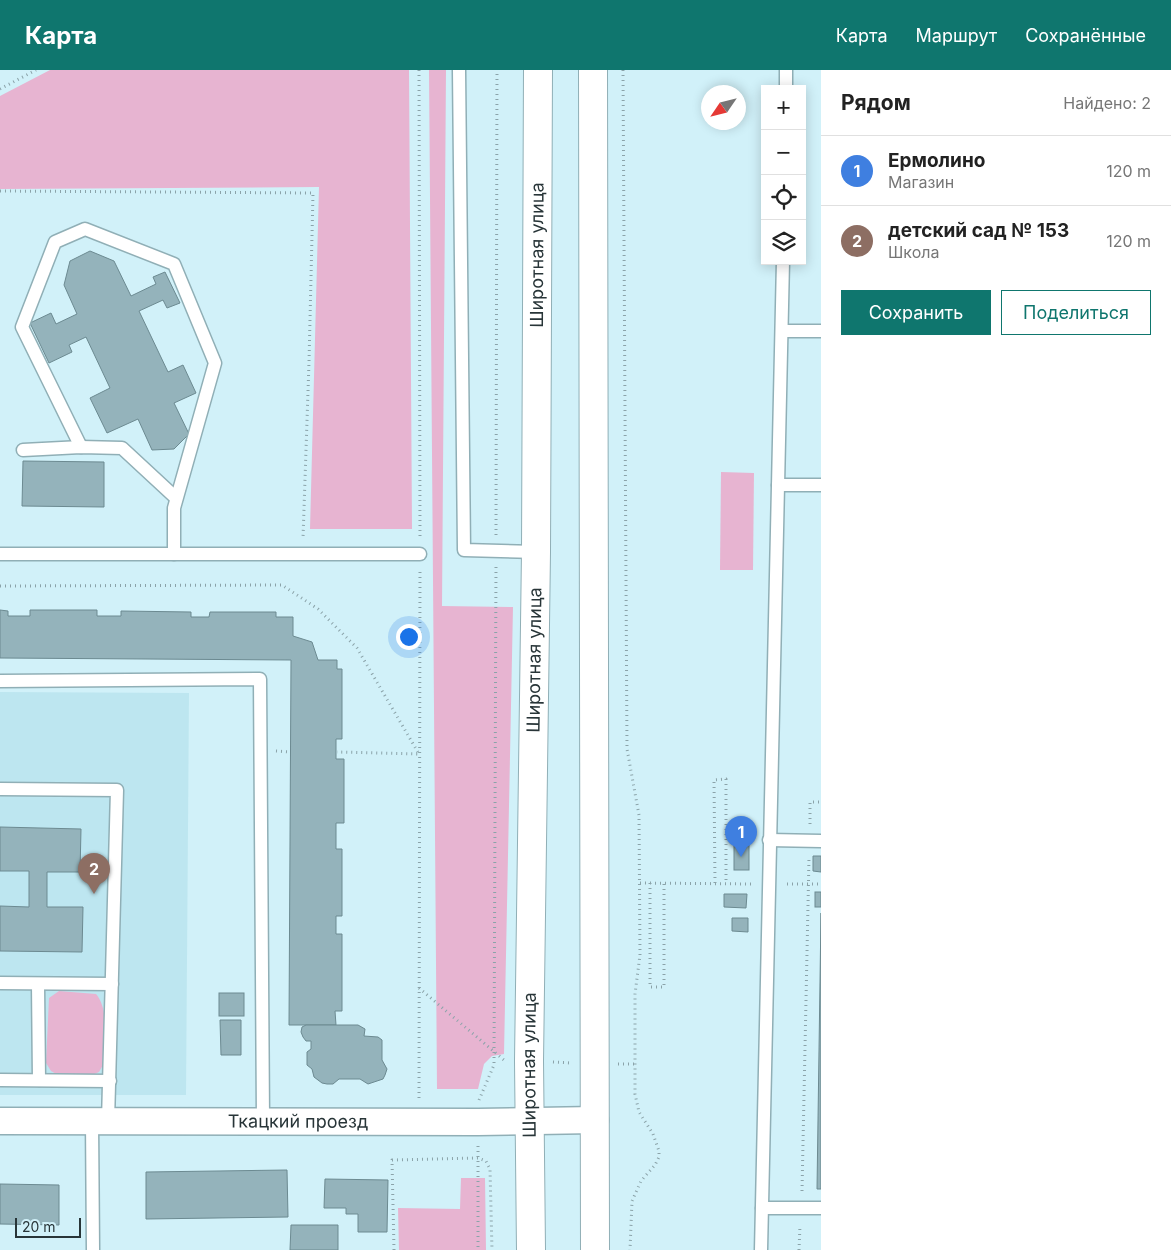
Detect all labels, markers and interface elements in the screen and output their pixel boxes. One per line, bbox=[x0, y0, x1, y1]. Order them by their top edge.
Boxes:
text: Карта bbox=[25, 21, 97, 50]
text: Карта bbox=[836, 25, 888, 46]
text: Маршрут bbox=[916, 25, 997, 46]
text: Сохранённые bbox=[1025, 25, 1146, 46]
north arrow bbox=[701, 85, 746, 130]
map controls bbox=[761, 85, 806, 265]
button: + bbox=[761, 85, 806, 130]
text: Рядом bbox=[841, 90, 911, 115]
text: Найдено: 2 bbox=[1063, 93, 1151, 113]
button: − bbox=[761, 130, 806, 175]
text: Ермолино bbox=[888, 149, 985, 172]
text: 1 bbox=[854, 161, 860, 181]
text: 120 m bbox=[1106, 161, 1151, 181]
text: Магазин bbox=[888, 172, 954, 192]
button: locate bbox=[761, 175, 806, 220]
street label: Широтная улица bbox=[526, 182, 548, 328]
text: детский сад № 153 bbox=[888, 219, 1069, 242]
button: layers bbox=[761, 220, 806, 265]
text: 2 bbox=[852, 231, 862, 251]
text: 120 m bbox=[1106, 231, 1151, 251]
text: Школа bbox=[888, 242, 939, 262]
button: Сохранить bbox=[841, 290, 991, 335]
button: Поделиться bbox=[1001, 290, 1151, 335]
street label: Широтная улица bbox=[523, 587, 546, 733]
your location bbox=[396, 624, 422, 650]
pin: 1 bbox=[725, 816, 757, 857]
pin: 2 bbox=[78, 853, 110, 894]
street label: Широтная улица bbox=[518, 992, 540, 1138]
street label: Ткацкий проезд bbox=[228, 1110, 368, 1132]
scale bar bbox=[15, 1215, 81, 1238]
text: 20 m bbox=[22, 1218, 56, 1235]

